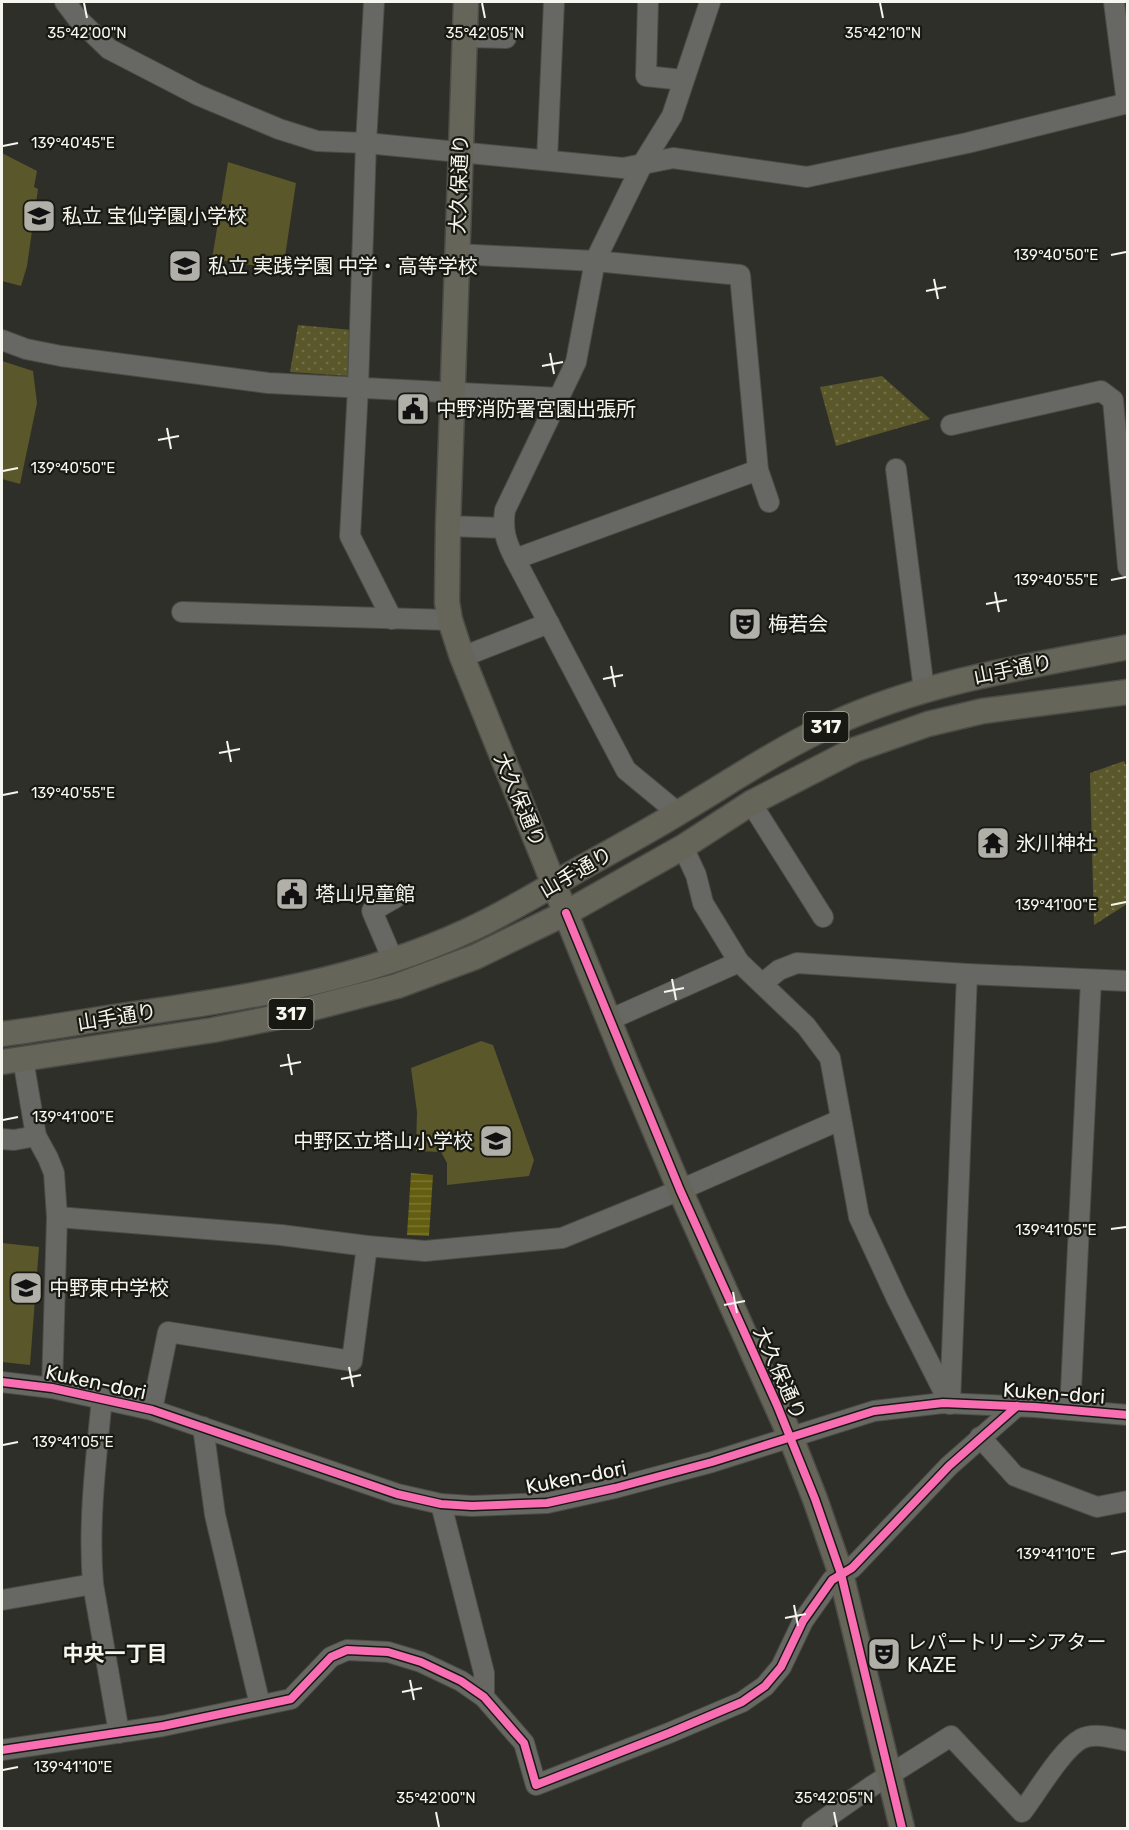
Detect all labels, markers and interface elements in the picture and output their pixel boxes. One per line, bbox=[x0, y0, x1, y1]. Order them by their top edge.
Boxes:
text: 35°42'00"N bbox=[47, 24, 127, 42]
text: 35°42'05"N bbox=[446, 24, 524, 42]
text: 35°42'10"N bbox=[845, 24, 921, 42]
text: 139°40'45"E bbox=[31, 134, 115, 152]
street label: 大久保通り bbox=[445, 134, 473, 234]
school or university icon: 私立 宝仙学園小学校 bbox=[21, 198, 57, 234]
place label: 私立 宝仙学園小学校 bbox=[62, 204, 247, 228]
text: 139°40'50"E bbox=[1014, 246, 1098, 264]
school or university icon: 私立 実践学園 中学・高等学校 bbox=[167, 248, 203, 284]
place label: 私立 実践学園 中学・高等学校 bbox=[208, 254, 478, 278]
public building icon: 中野消防署宮園出張所 bbox=[395, 391, 431, 427]
place label: 中野消防署宮園出張所 bbox=[436, 397, 636, 421]
text: 139°40'50"E bbox=[31, 459, 115, 477]
text: 139°40'55"E bbox=[1014, 571, 1098, 589]
theatre icon: 梅若会 bbox=[727, 606, 763, 642]
place label: 梅若会 bbox=[768, 612, 828, 636]
street label: 山手通り bbox=[971, 650, 1055, 688]
road number: 317 bbox=[804, 712, 848, 742]
street label: 大久保通り bbox=[489, 749, 551, 851]
text: 139°40'55"E bbox=[31, 784, 115, 802]
temple icon: 氷川神社 bbox=[975, 825, 1011, 861]
place label: 氷川神社 bbox=[1016, 831, 1096, 855]
street label: 山手通り bbox=[535, 842, 617, 902]
public building icon: 塔山児童館 bbox=[274, 876, 310, 912]
place label: 塔山児童館 bbox=[315, 882, 415, 906]
text: 139°41'00"E bbox=[1015, 896, 1097, 914]
street label: 山手通り bbox=[76, 999, 158, 1035]
road number: 317 bbox=[268, 999, 314, 1029]
text: 139°41'00"E bbox=[32, 1108, 114, 1126]
school or university icon: 中野区立塔山小学校 bbox=[478, 1123, 514, 1159]
place label: 中野区立塔山小学校 bbox=[293, 1129, 473, 1153]
text: 139°41'05"E bbox=[1015, 1221, 1097, 1239]
school or university icon: 中野東中学校 bbox=[8, 1270, 44, 1306]
place label: 中野東中学校 bbox=[49, 1276, 169, 1300]
street label: 大久保通り bbox=[749, 1322, 811, 1424]
street label: Kuken-dori bbox=[43, 1360, 149, 1404]
street label: Kuken-dori bbox=[1002, 1377, 1106, 1409]
text: 139°41'05"E bbox=[32, 1433, 114, 1451]
street label: Kuken-dori bbox=[524, 1455, 628, 1499]
text: 139°41'10"E bbox=[1017, 1545, 1095, 1563]
place label: レパートリーシアター KAZE bbox=[907, 1630, 1107, 1677]
theatre icon: レパートリーシアター KAZE bbox=[866, 1636, 902, 1672]
district label: 中央一丁目 bbox=[63, 1641, 168, 1666]
text: 139°41'10"E bbox=[34, 1758, 112, 1776]
text: 35°42'00"N bbox=[396, 1789, 476, 1807]
text: 35°42'05"N bbox=[795, 1789, 873, 1807]

